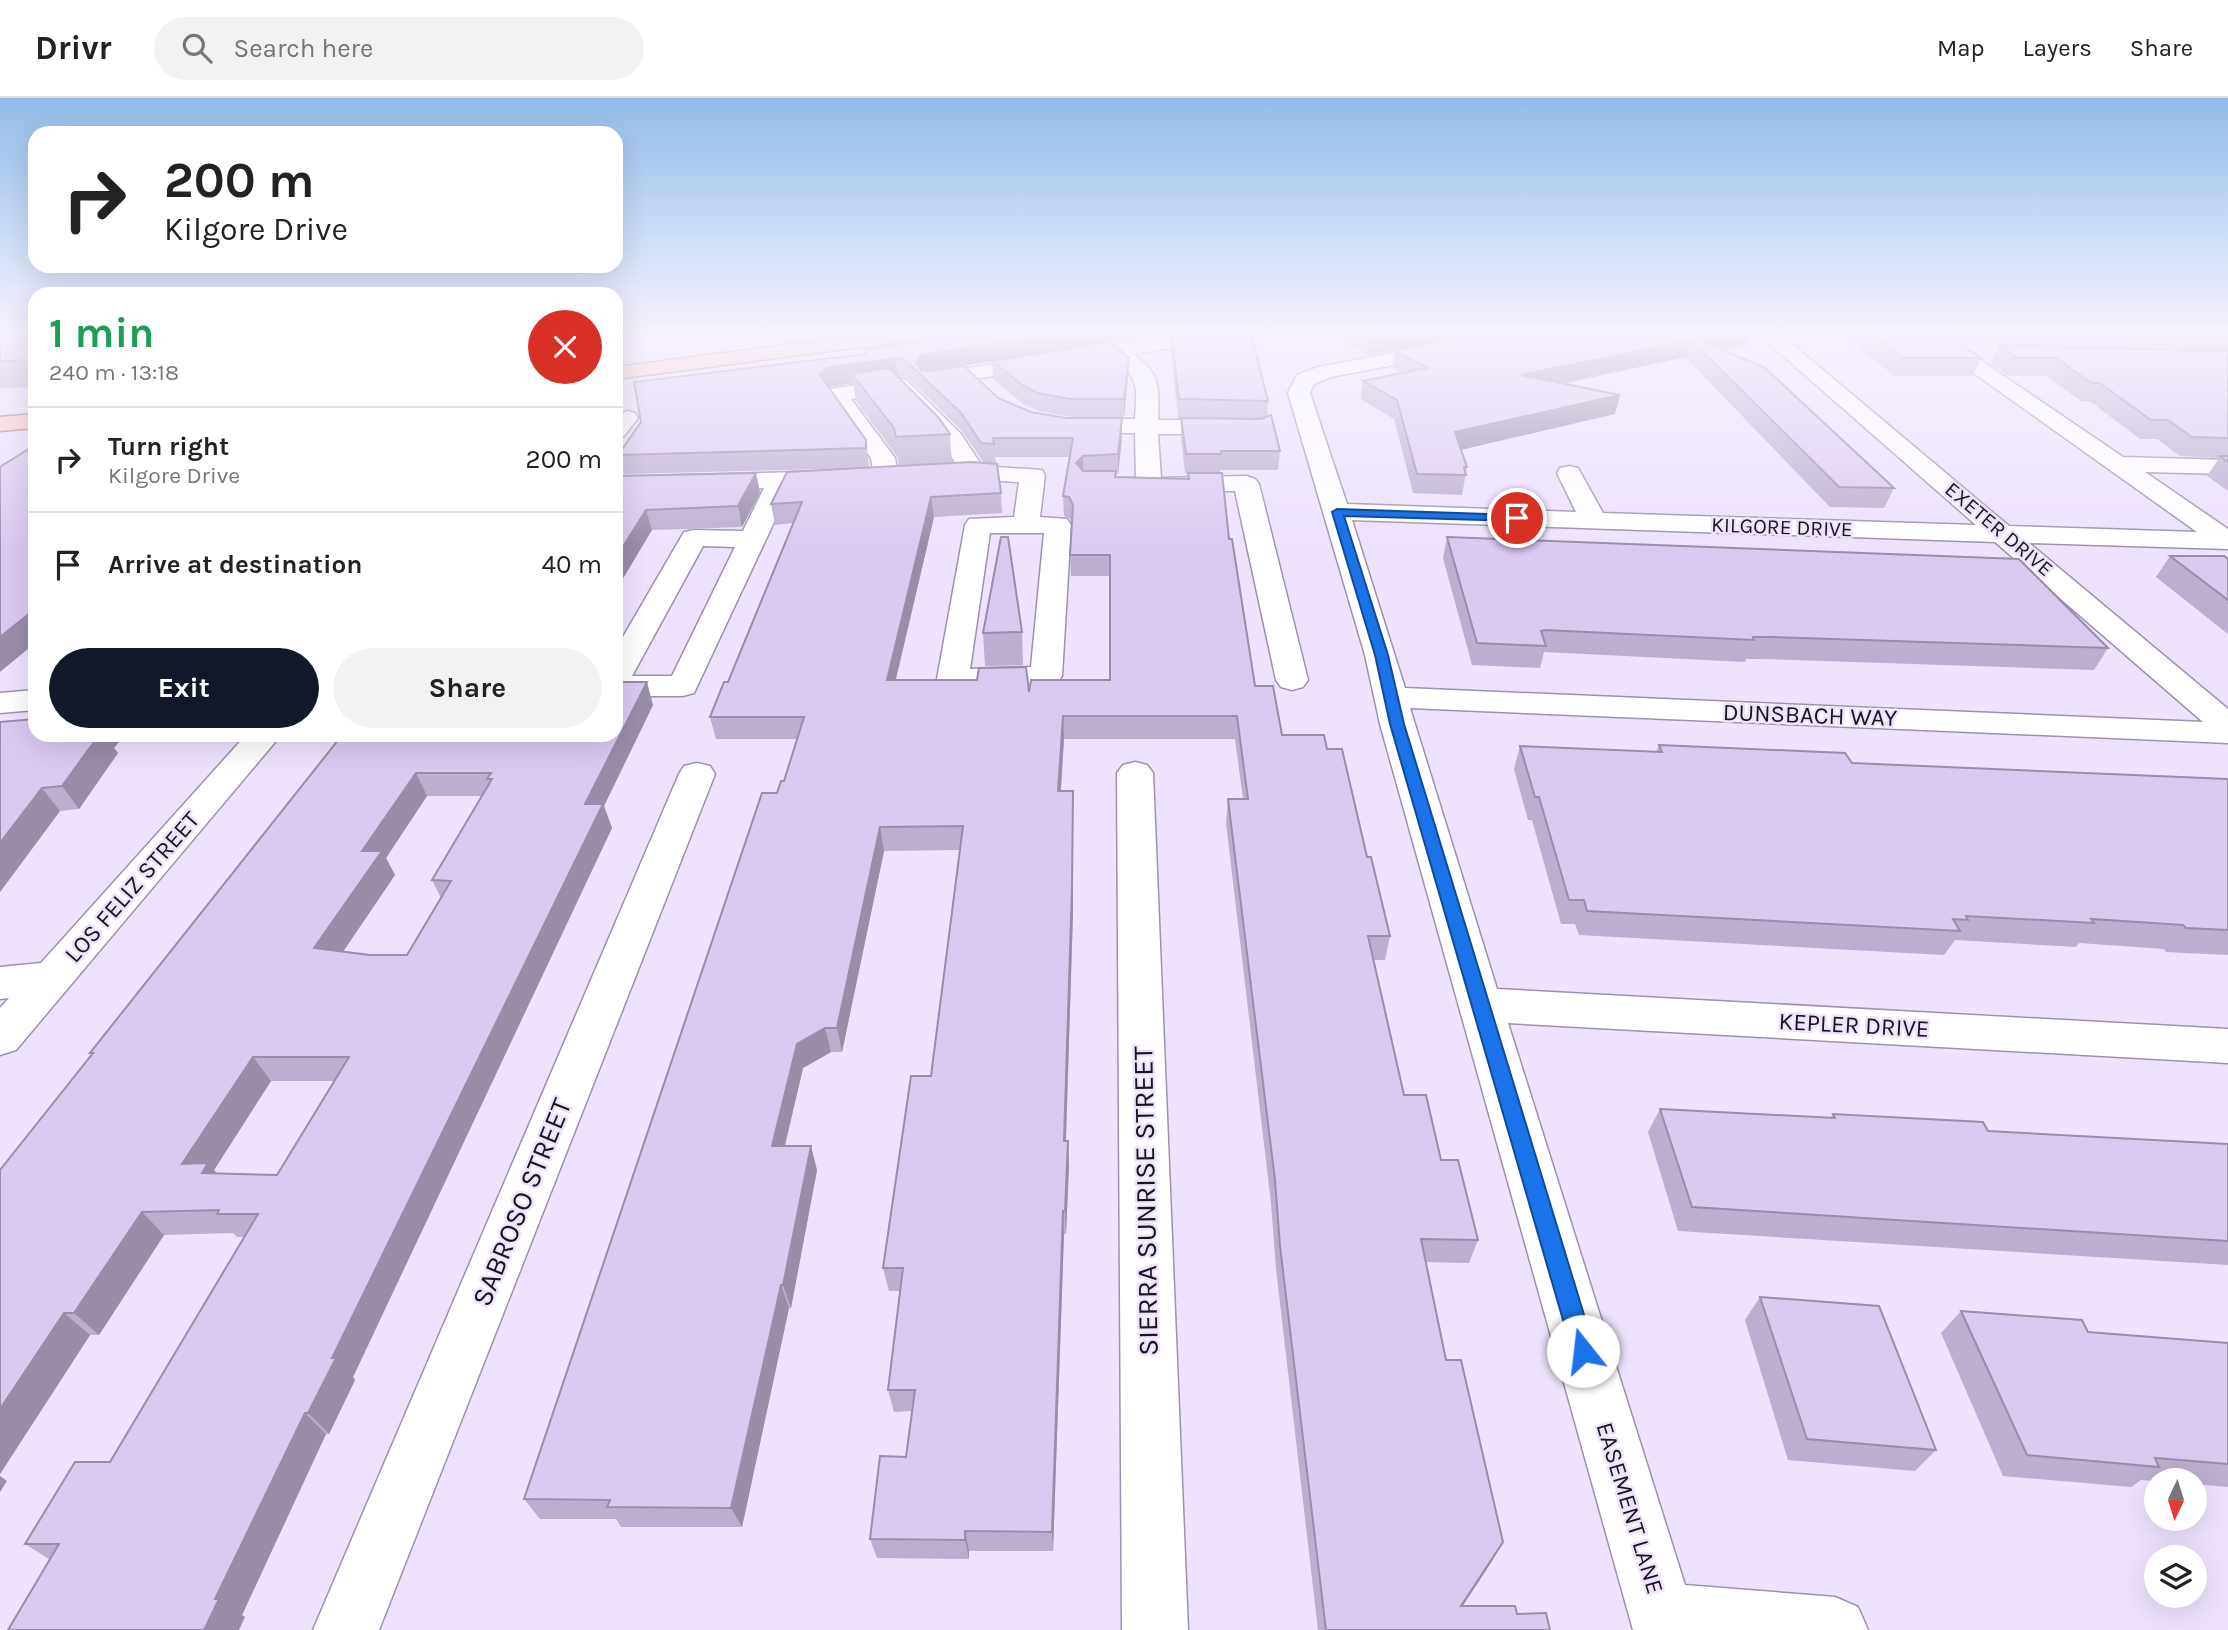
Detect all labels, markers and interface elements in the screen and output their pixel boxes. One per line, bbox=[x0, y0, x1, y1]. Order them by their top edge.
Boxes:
search box bbox=[154, 17, 644, 80]
text: Drivr bbox=[35, 29, 112, 67]
icon: search bbox=[178, 29, 216, 67]
text: Search here bbox=[234, 33, 373, 64]
text: Map bbox=[1937, 34, 1985, 62]
text: Layers bbox=[2023, 34, 2092, 62]
text: Share bbox=[2130, 34, 2193, 62]
text: 200 m bbox=[164, 152, 315, 209]
icon: right bbox=[49, 154, 140, 245]
text: Kilgore Drive bbox=[164, 211, 348, 248]
text: 1 min bbox=[49, 308, 154, 358]
button: close bbox=[528, 310, 602, 384]
text: 240 m · 13:18 bbox=[49, 359, 179, 386]
text: Turn right bbox=[108, 431, 229, 462]
icon: right bbox=[49, 441, 87, 479]
text: 200 m bbox=[526, 444, 602, 475]
text: Kilgore Drive bbox=[108, 462, 240, 489]
street label: EXETER DRIVE bbox=[1940, 477, 2058, 581]
pin bbox=[1487, 488, 1547, 548]
icon: arrive bbox=[1498, 499, 1536, 537]
street label: KILGORE DRIVE bbox=[1711, 513, 1853, 541]
icon: arrive bbox=[49, 546, 87, 584]
text: Arrive at destination bbox=[108, 549, 362, 580]
text: 40 m bbox=[542, 549, 602, 580]
button: Exit bbox=[49, 648, 319, 728]
button: Share bbox=[333, 648, 602, 728]
street label: DUNSBACH WAY bbox=[1722, 698, 1898, 732]
street label: LOS FELIZ STREET bbox=[59, 806, 205, 968]
street label: KEPLER DRIVE bbox=[1778, 1007, 1930, 1043]
street label: SIERRA SUNRISE STREET bbox=[1126, 1046, 1165, 1356]
street label: SABROSO STREET bbox=[465, 1094, 578, 1311]
position arrow bbox=[1546, 1314, 1620, 1388]
street label: EASEMENT LANE bbox=[1591, 1419, 1669, 1597]
north arrow bbox=[2144, 1468, 2207, 1531]
map controls bbox=[2144, 1468, 2207, 1608]
button: layers bbox=[2144, 1545, 2207, 1608]

